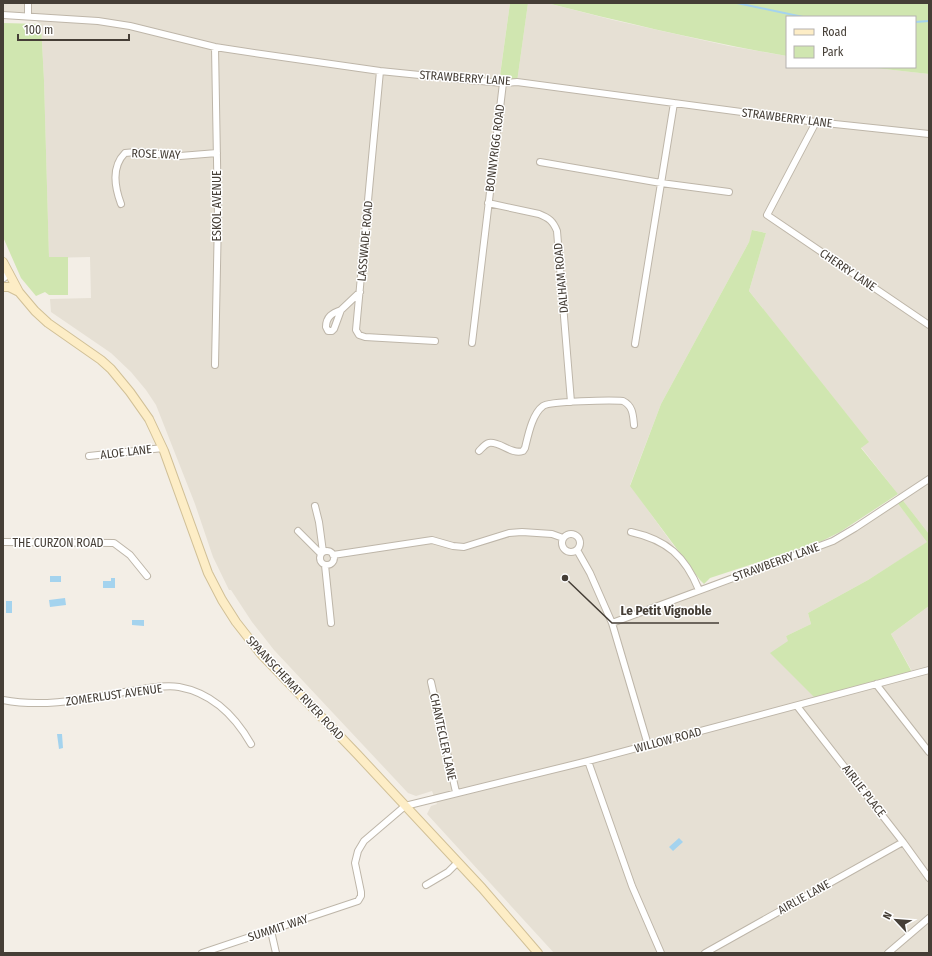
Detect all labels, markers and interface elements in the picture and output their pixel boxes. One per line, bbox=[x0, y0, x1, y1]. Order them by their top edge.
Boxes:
scale bar bbox=[18, 16, 129, 42]
legend bbox=[786, 16, 916, 68]
text: 100 m bbox=[24, 23, 53, 37]
text: Road bbox=[822, 25, 847, 39]
text: Park bbox=[822, 45, 844, 59]
street label: STRAWBERRY LANE bbox=[419, 68, 511, 88]
street label: BONNYRIGG ROAD bbox=[483, 103, 507, 193]
street label: STRAWBERRY LANE bbox=[741, 105, 834, 131]
street label: ROSE WAY bbox=[131, 146, 181, 162]
street label: ESKOL AVENUE bbox=[210, 170, 224, 242]
street label: LASSWADE ROAD bbox=[354, 200, 376, 282]
street label: DALHAM ROAD bbox=[551, 242, 571, 314]
street label: CHERRY LANE bbox=[817, 246, 879, 294]
street label: ALOE LANE bbox=[100, 442, 153, 462]
street label: THE CURZON ROAD bbox=[13, 536, 103, 550]
street label: STRAWBERRY LANE bbox=[731, 540, 822, 584]
callout: Le Petit Vignoble bbox=[612, 598, 719, 623]
text: Le Petit Vignoble bbox=[620, 603, 712, 618]
street label: SPAANSCHEMAT RIVER ROAD bbox=[243, 633, 347, 743]
street label: ZOMERLUST AVENUE bbox=[65, 681, 164, 709]
street label: CHANTECLER LANE bbox=[427, 692, 459, 782]
street label: WILLOW ROAD bbox=[633, 724, 703, 756]
street label: AIRLIE PLACE bbox=[839, 762, 889, 820]
street label: AIRLIE LANE bbox=[775, 877, 833, 917]
north arrow bbox=[876, 900, 916, 940]
text: N bbox=[880, 910, 895, 922]
street label: SUMMIT WAY bbox=[246, 912, 310, 944]

